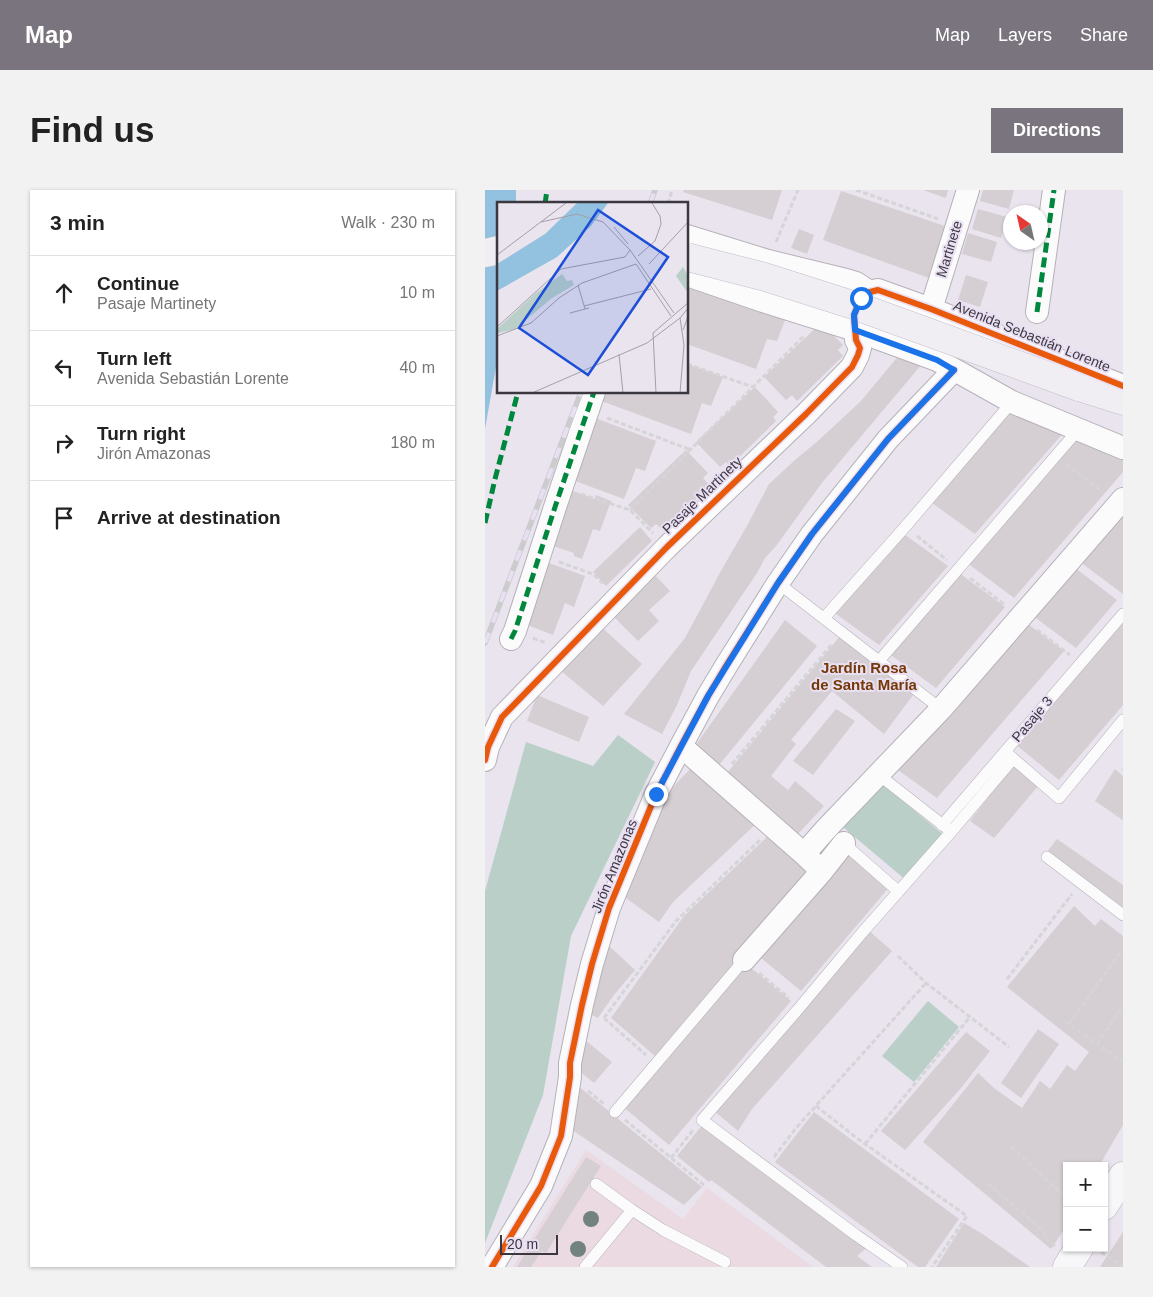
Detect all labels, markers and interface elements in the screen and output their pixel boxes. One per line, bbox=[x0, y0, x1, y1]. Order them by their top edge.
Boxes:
text: Map bbox=[25, 21, 73, 48]
text: Map bbox=[935, 25, 970, 45]
text: Layers bbox=[998, 25, 1052, 45]
text: Share bbox=[1080, 25, 1128, 45]
button: Directions bbox=[991, 108, 1123, 153]
text: Find us bbox=[30, 110, 154, 149]
inset map bbox=[497, 202, 689, 394]
north arrow bbox=[1003, 205, 1048, 250]
text: 3 min bbox=[50, 211, 105, 234]
text: Walk · 230 m bbox=[341, 214, 435, 231]
street label: Martinete bbox=[933, 219, 965, 279]
text: Continue bbox=[97, 273, 179, 294]
icon: ahead bbox=[50, 279, 78, 307]
text: 10 m bbox=[399, 284, 435, 301]
route start bbox=[850, 287, 873, 310]
text: Pasaje Martinety bbox=[97, 295, 216, 312]
street label: Avenida Sebastián Lorente bbox=[951, 297, 1113, 375]
text: Turn left bbox=[97, 348, 172, 369]
icon: left bbox=[50, 354, 78, 382]
text: 40 m bbox=[399, 359, 435, 376]
text: Avenida Sebastián Lorente bbox=[97, 370, 289, 387]
text: Turn right bbox=[97, 423, 185, 444]
icon: right bbox=[50, 429, 78, 457]
text: 180 m bbox=[391, 434, 435, 451]
text: Jirón Amazonas bbox=[97, 445, 211, 462]
street label: Pasaje Martinety bbox=[659, 453, 745, 537]
icon: arrive bbox=[50, 504, 78, 532]
text: Arrive at destination bbox=[97, 507, 281, 528]
district label: Jardín Rosa de Santa María bbox=[811, 659, 918, 693]
street label: Pasaje 3 bbox=[1008, 693, 1056, 745]
route end bbox=[645, 783, 668, 806]
street label: Jirón Amazonas bbox=[588, 817, 640, 915]
map controls bbox=[1063, 1162, 1108, 1252]
button: + bbox=[1063, 1162, 1108, 1207]
button: − bbox=[1063, 1207, 1108, 1252]
scale bar bbox=[500, 1232, 557, 1255]
text: 20 m bbox=[507, 1236, 538, 1252]

